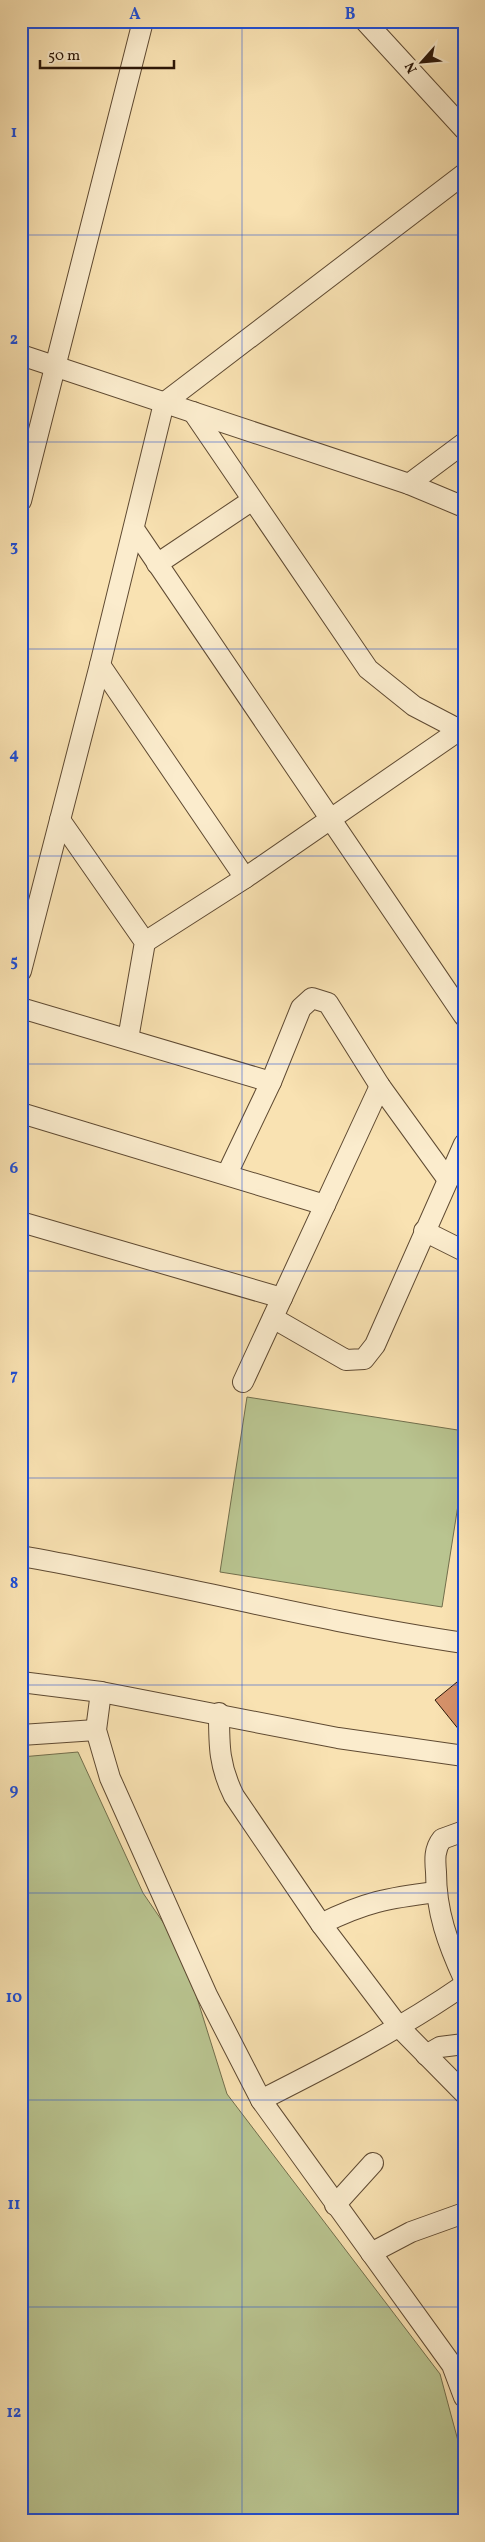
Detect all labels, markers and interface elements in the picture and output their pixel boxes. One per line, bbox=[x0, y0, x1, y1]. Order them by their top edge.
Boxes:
text: A bbox=[129, 4, 141, 26]
text: B bbox=[345, 4, 356, 26]
scale bar bbox=[40, 38, 174, 70]
north arrow bbox=[398, 38, 448, 88]
text: 50 m bbox=[48, 46, 80, 67]
text: N bbox=[401, 58, 423, 76]
text: 1 bbox=[11, 122, 17, 144]
text: 2 bbox=[10, 329, 18, 351]
text: 3 bbox=[10, 536, 18, 558]
text: 4 bbox=[9, 744, 19, 766]
text: 5 bbox=[10, 951, 18, 973]
text: 6 bbox=[10, 1158, 19, 1180]
text: 7 bbox=[10, 1365, 18, 1387]
text: 8 bbox=[10, 1573, 18, 1595]
text: 9 bbox=[10, 1780, 19, 1802]
text: 10 bbox=[6, 1987, 22, 2009]
text: 11 bbox=[8, 2194, 20, 2216]
text: 12 bbox=[7, 2402, 21, 2424]

